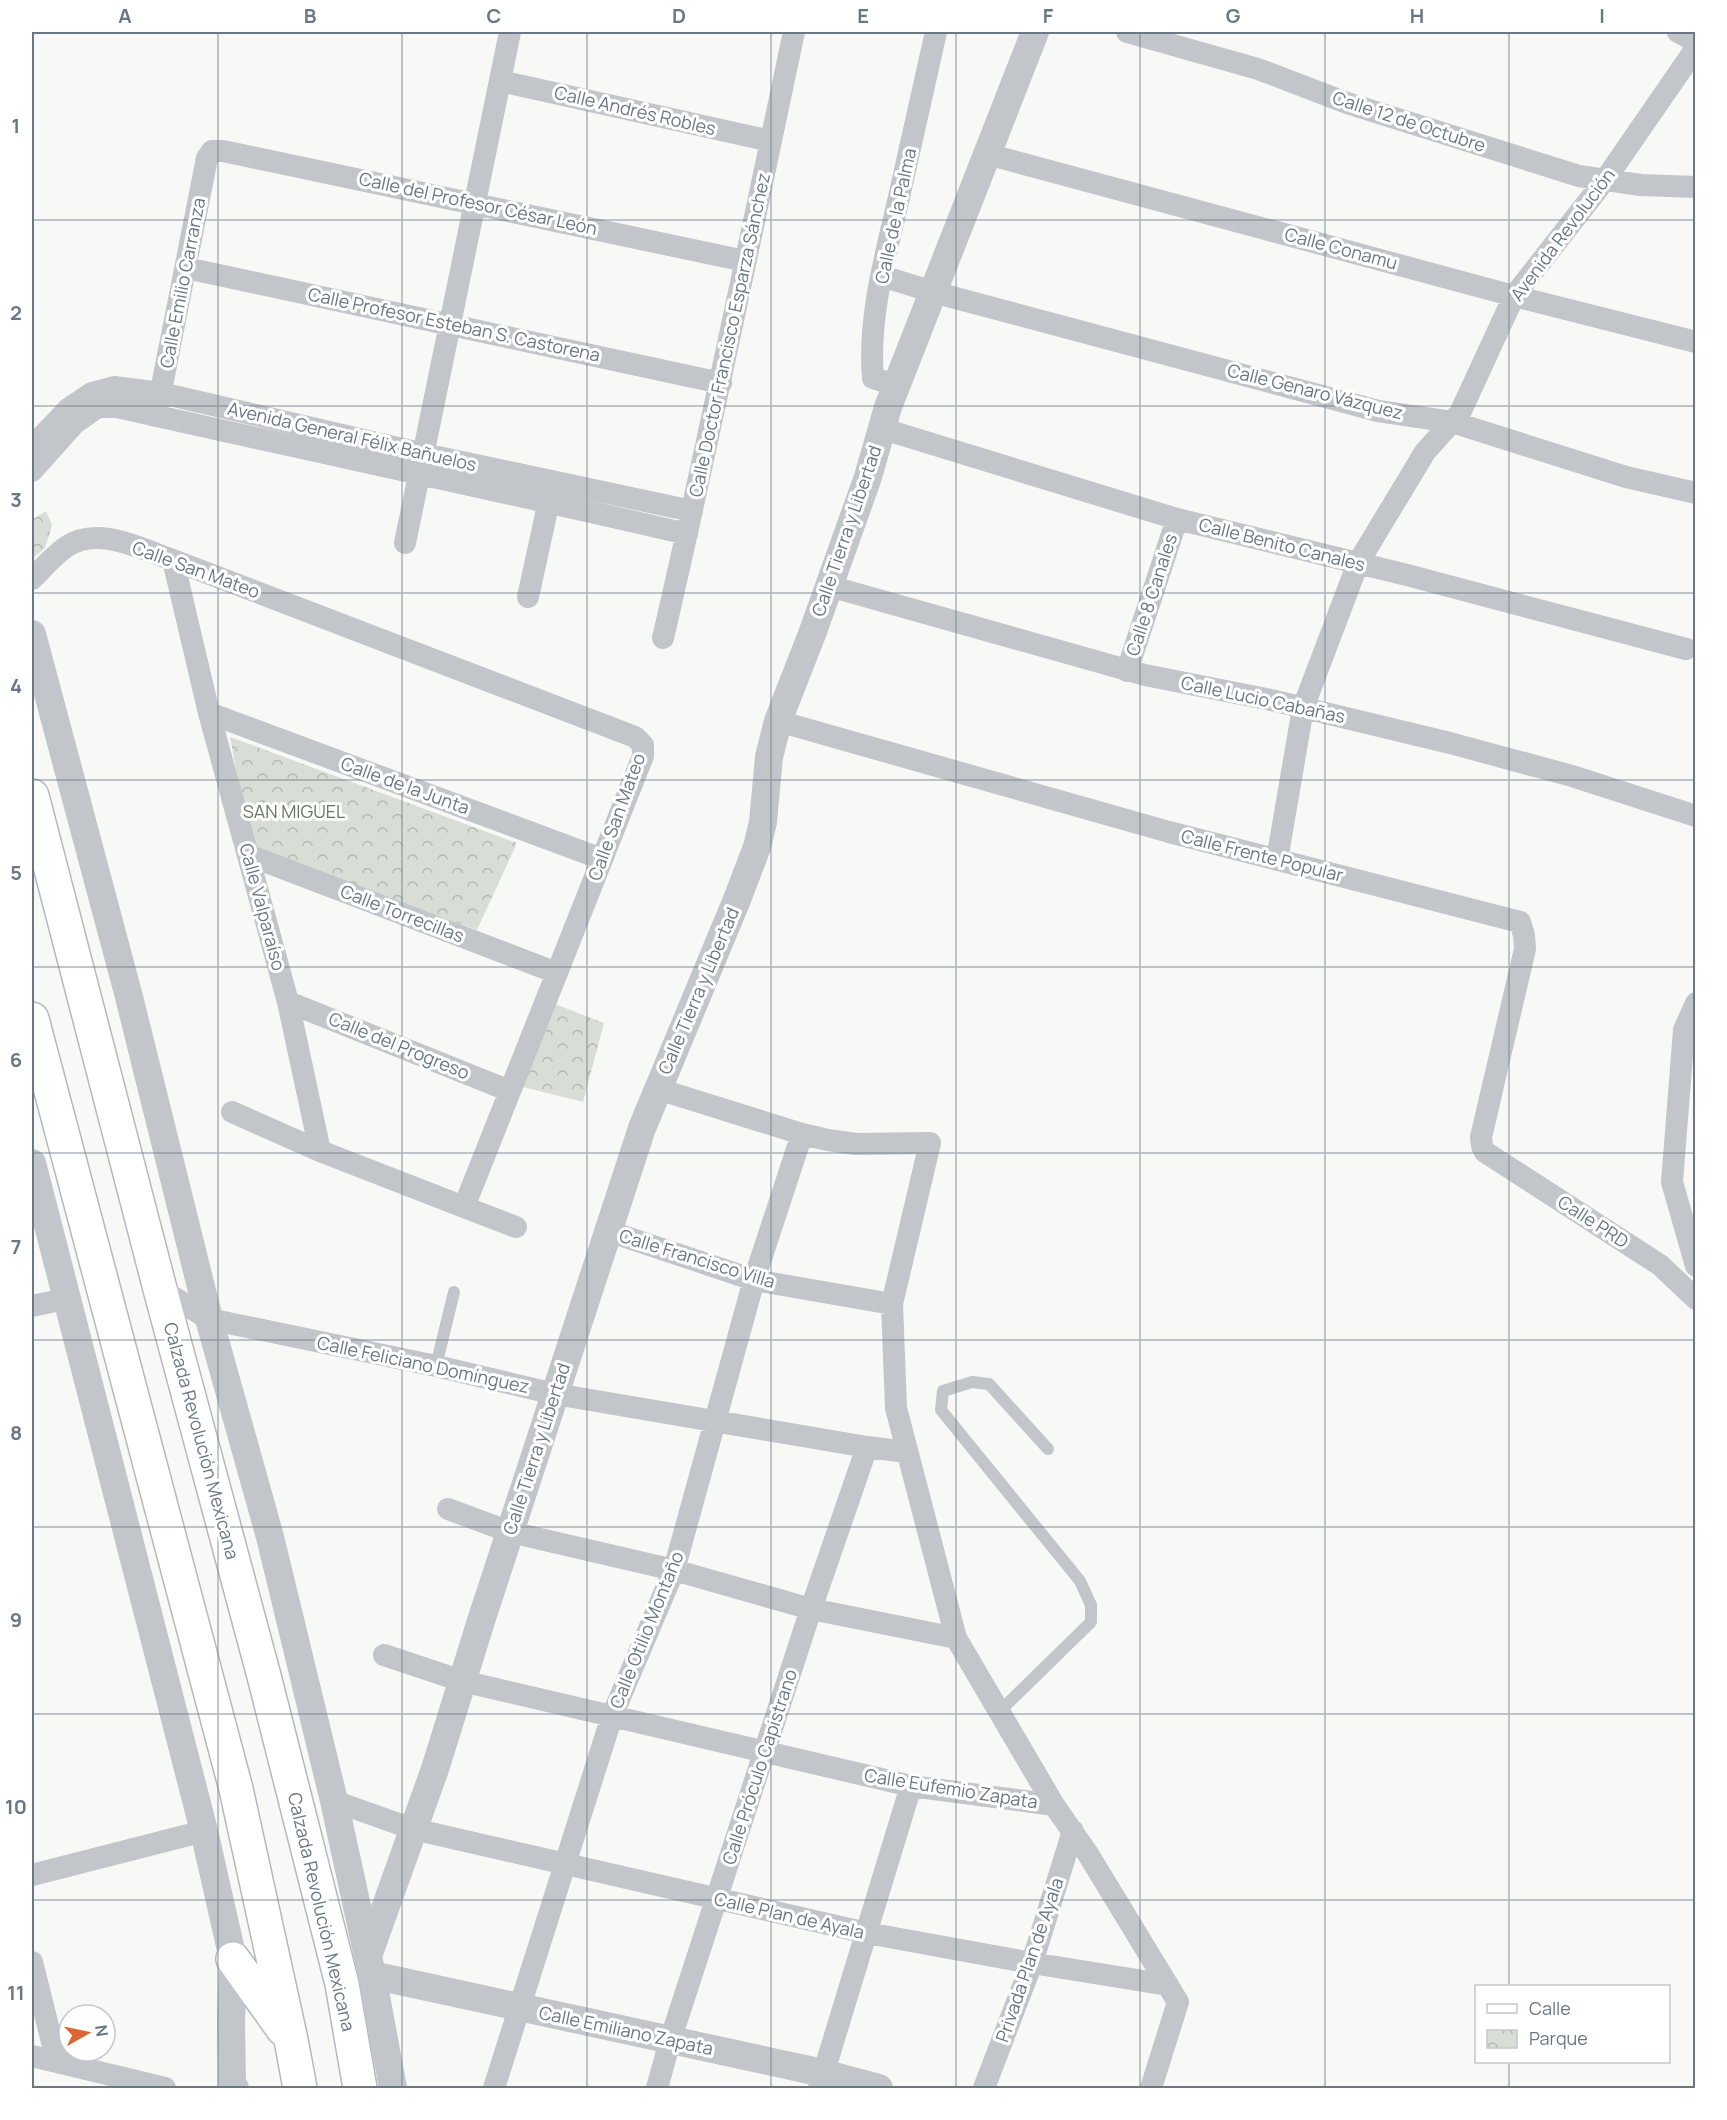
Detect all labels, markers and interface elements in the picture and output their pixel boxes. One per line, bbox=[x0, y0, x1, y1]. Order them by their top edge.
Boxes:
text: A bbox=[118, 2, 132, 29]
text: B bbox=[304, 2, 317, 29]
text: C bbox=[487, 2, 501, 29]
text: D bbox=[672, 2, 686, 29]
text: E bbox=[857, 2, 869, 29]
text: F bbox=[1043, 2, 1054, 29]
text: G bbox=[1226, 2, 1241, 29]
text: H bbox=[1410, 2, 1424, 29]
text: I bbox=[1599, 2, 1605, 29]
street label: Calle Andrés Robles bbox=[552, 80, 718, 140]
street label: Calle 12 de Octubre bbox=[1330, 85, 1489, 157]
text: 1 bbox=[12, 112, 20, 139]
street label: Calle de la Palma bbox=[869, 146, 921, 286]
street label: Avenida Revolución bbox=[1504, 163, 1620, 305]
street label: Calle del Profesor César León bbox=[357, 166, 600, 240]
street label: Calle Doctor Francisco Esparza Sánchez bbox=[683, 171, 775, 499]
street label: Calle Emilio Carranza bbox=[154, 196, 210, 370]
street label: Calle Conamu bbox=[1282, 221, 1400, 275]
street label: Calle Profesor Esteban S. Castorena bbox=[306, 281, 602, 367]
text: 2 bbox=[10, 299, 22, 326]
street label: Calle Genaro Vázquez bbox=[1225, 358, 1405, 424]
street label: Avenida General Félix Bañuelos bbox=[225, 396, 479, 476]
street label: Calle Tierra y Libertad bbox=[806, 442, 887, 619]
text: 3 bbox=[10, 486, 22, 513]
street label: Calle Benito Canales bbox=[1197, 512, 1368, 576]
street label: Calle 8 Canales bbox=[1120, 530, 1182, 659]
street label: Calle San Mateo bbox=[129, 535, 263, 603]
street label: Calle Lucio Cabañas bbox=[1179, 670, 1347, 728]
text: 4 bbox=[10, 672, 22, 699]
street label: Calle San Mateo bbox=[582, 750, 650, 884]
street label: Calle de la Junta bbox=[338, 751, 473, 819]
park label: SAN MIGUEL bbox=[243, 799, 345, 823]
street label: Calle Frente Popular bbox=[1179, 823, 1346, 887]
street label: Calle Valparaíso bbox=[234, 840, 291, 973]
text: 5 bbox=[10, 859, 22, 886]
street label: Calle Torrecillas bbox=[337, 878, 468, 948]
street label: Calle Tierra y Libertad bbox=[652, 903, 744, 1078]
street label: Calle del Progreso bbox=[325, 1006, 473, 1084]
text: 6 bbox=[10, 1046, 22, 1073]
street label: Calle PRD bbox=[1554, 1189, 1634, 1253]
street label: Calle Francisco Villa bbox=[616, 1223, 778, 1293]
text: 7 bbox=[11, 1233, 21, 1260]
street label: Calzada Revolución Mexicana bbox=[159, 1320, 245, 1562]
street label: Calle Feliciano Domínguez bbox=[315, 1330, 531, 1398]
street label: Calle Tierra y Libertad bbox=[497, 1360, 575, 1538]
text: 8 bbox=[10, 1419, 22, 1446]
street label: Calle Otilio Montaño bbox=[604, 1547, 689, 1712]
text: 9 bbox=[10, 1606, 22, 1633]
street label: Calle Próculo Capistrano bbox=[716, 1666, 802, 1867]
street label: Calle Eufemio Zapata bbox=[863, 1762, 1040, 1814]
street label: Calzada Revolución Mexicana bbox=[283, 1790, 361, 2034]
text: 10 bbox=[5, 1793, 27, 1820]
street label: Privada Plan de Ayala bbox=[990, 1874, 1068, 2045]
street label: Calle Plan de Ayala bbox=[712, 1886, 867, 1944]
text: 11 bbox=[7, 1979, 25, 2006]
legend bbox=[1475, 1985, 1670, 2063]
text: Calle bbox=[1529, 1996, 1571, 2020]
street label: Calle Emiliano Zapata bbox=[537, 2000, 715, 2060]
north arrow bbox=[57, 2003, 117, 2063]
text: N bbox=[90, 2023, 114, 2038]
text: Parque bbox=[1529, 2026, 1588, 2050]

